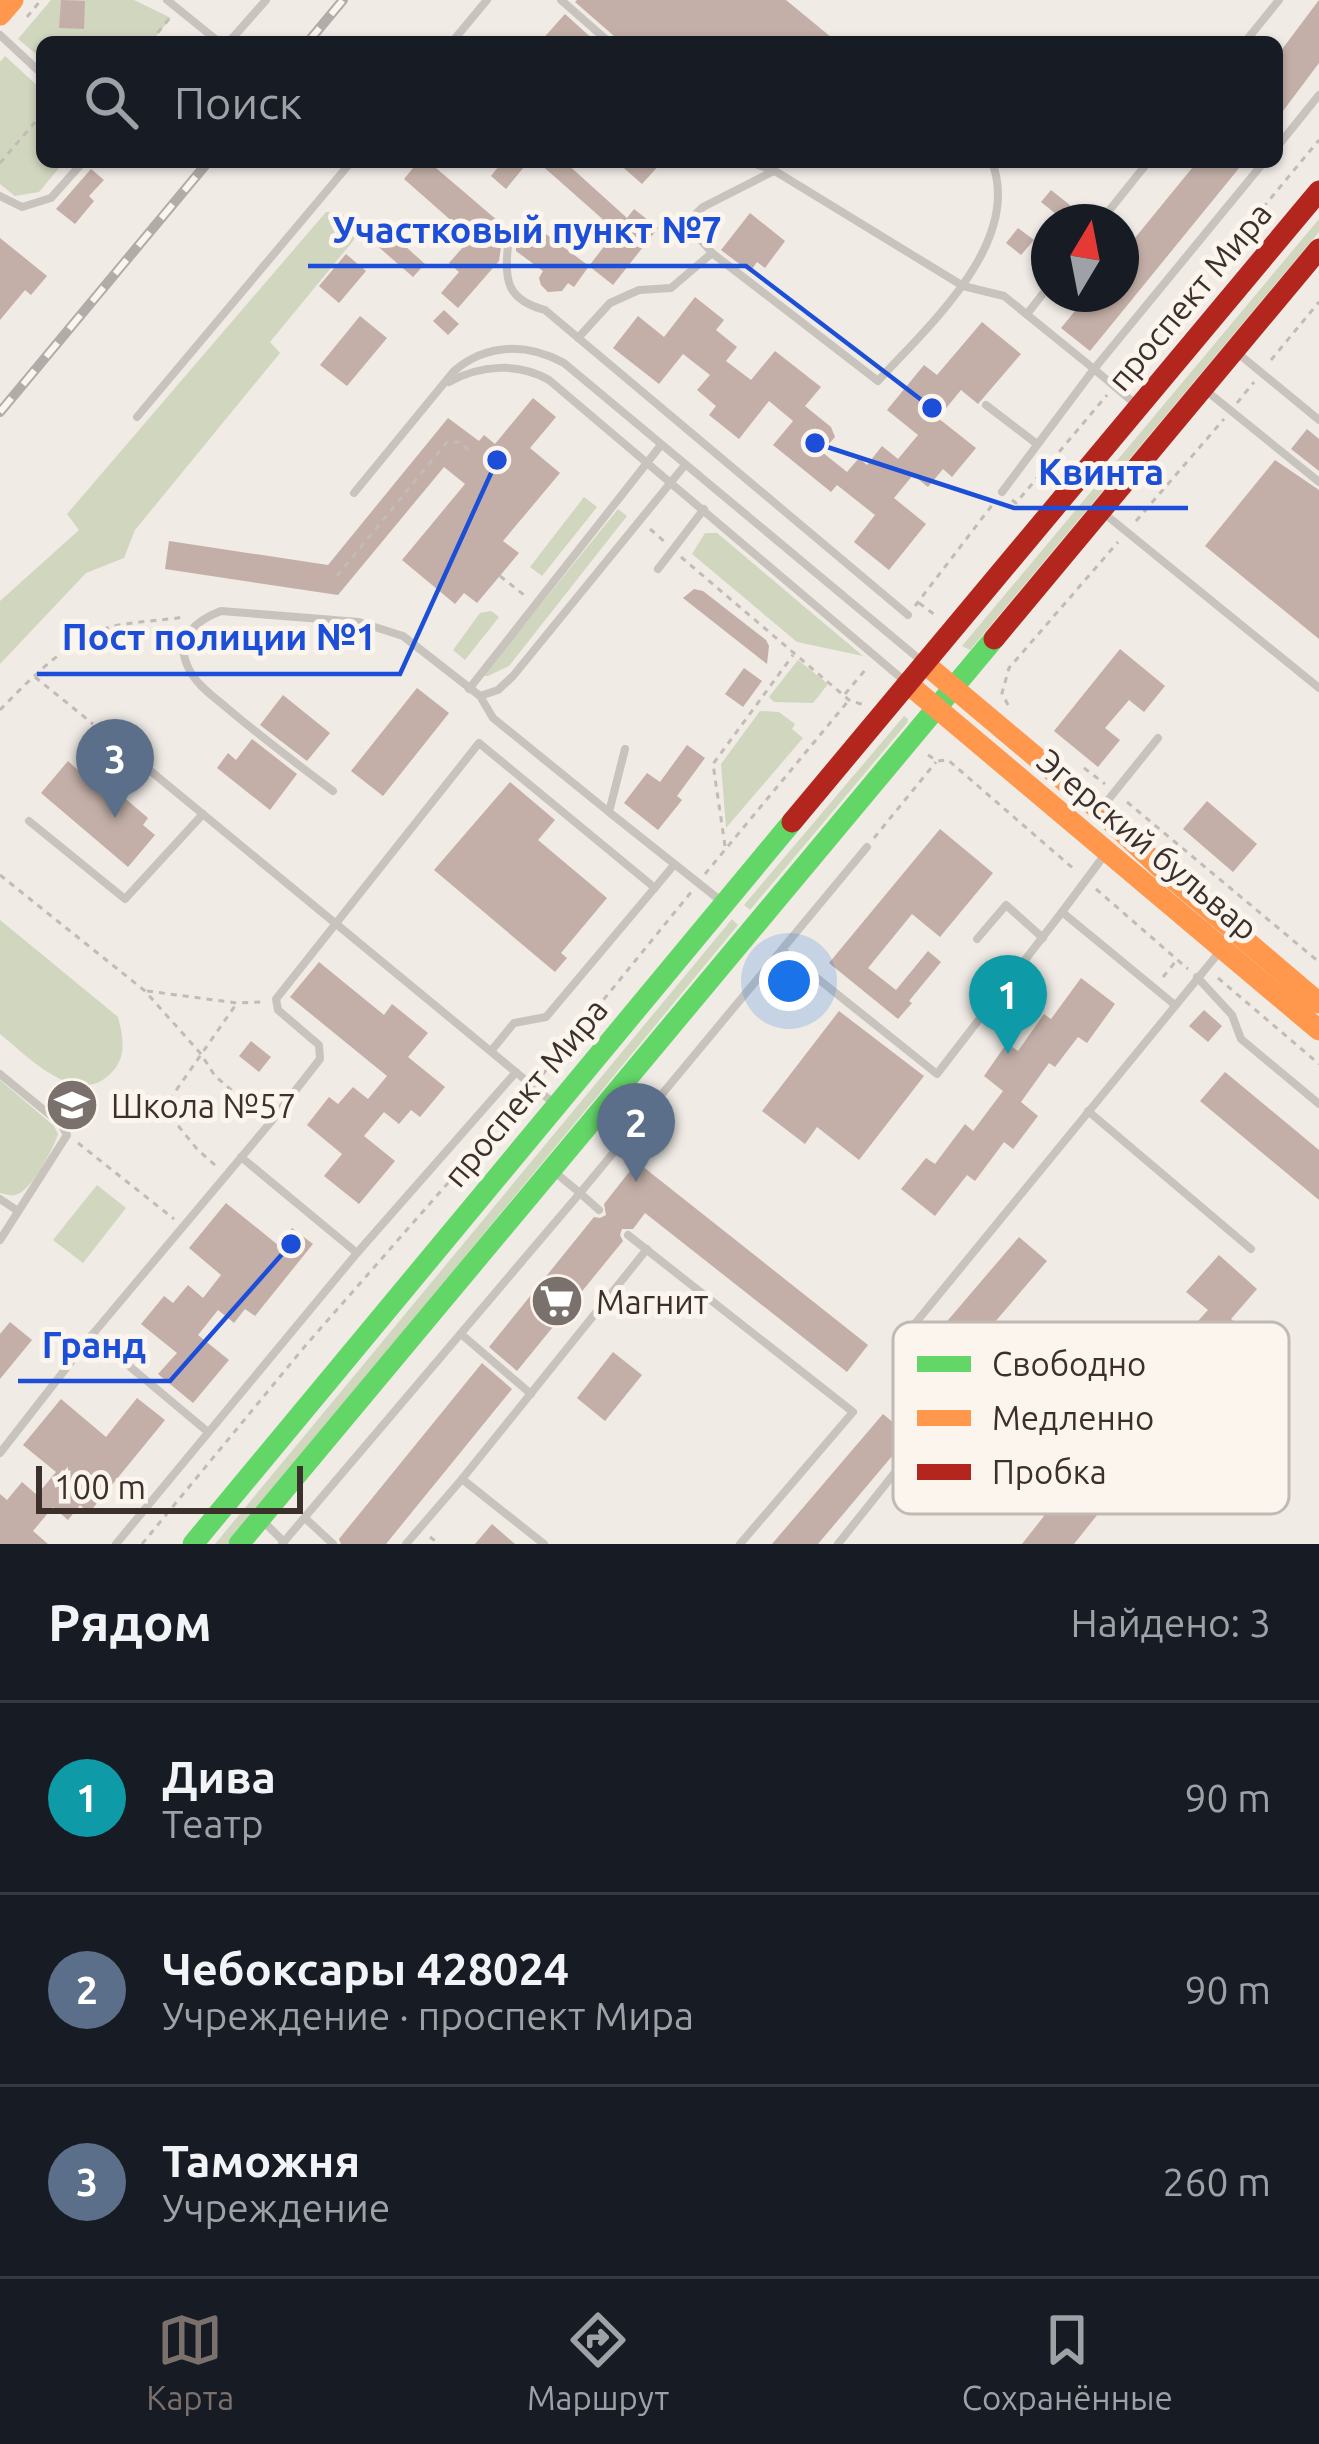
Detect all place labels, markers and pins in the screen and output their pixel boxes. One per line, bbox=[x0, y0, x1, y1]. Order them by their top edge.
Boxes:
callout: Участковый пункт №7 bbox=[308, 194, 746, 266]
callout: Квинта bbox=[1014, 436, 1188, 508]
callout: Пост полиции №1 bbox=[37, 602, 400, 674]
pin: 3 bbox=[76, 719, 154, 818]
pin: 1 bbox=[969, 955, 1047, 1054]
school or university icon: Школа №57 bbox=[44, 1077, 100, 1133]
pin: 2 bbox=[597, 1083, 675, 1182]
place label: Школа №57 bbox=[111, 1087, 296, 1124]
supermarket icon: Магнит bbox=[529, 1273, 585, 1329]
place label: Магнит bbox=[596, 1283, 709, 1320]
callout: Гранд bbox=[18, 1309, 170, 1381]

